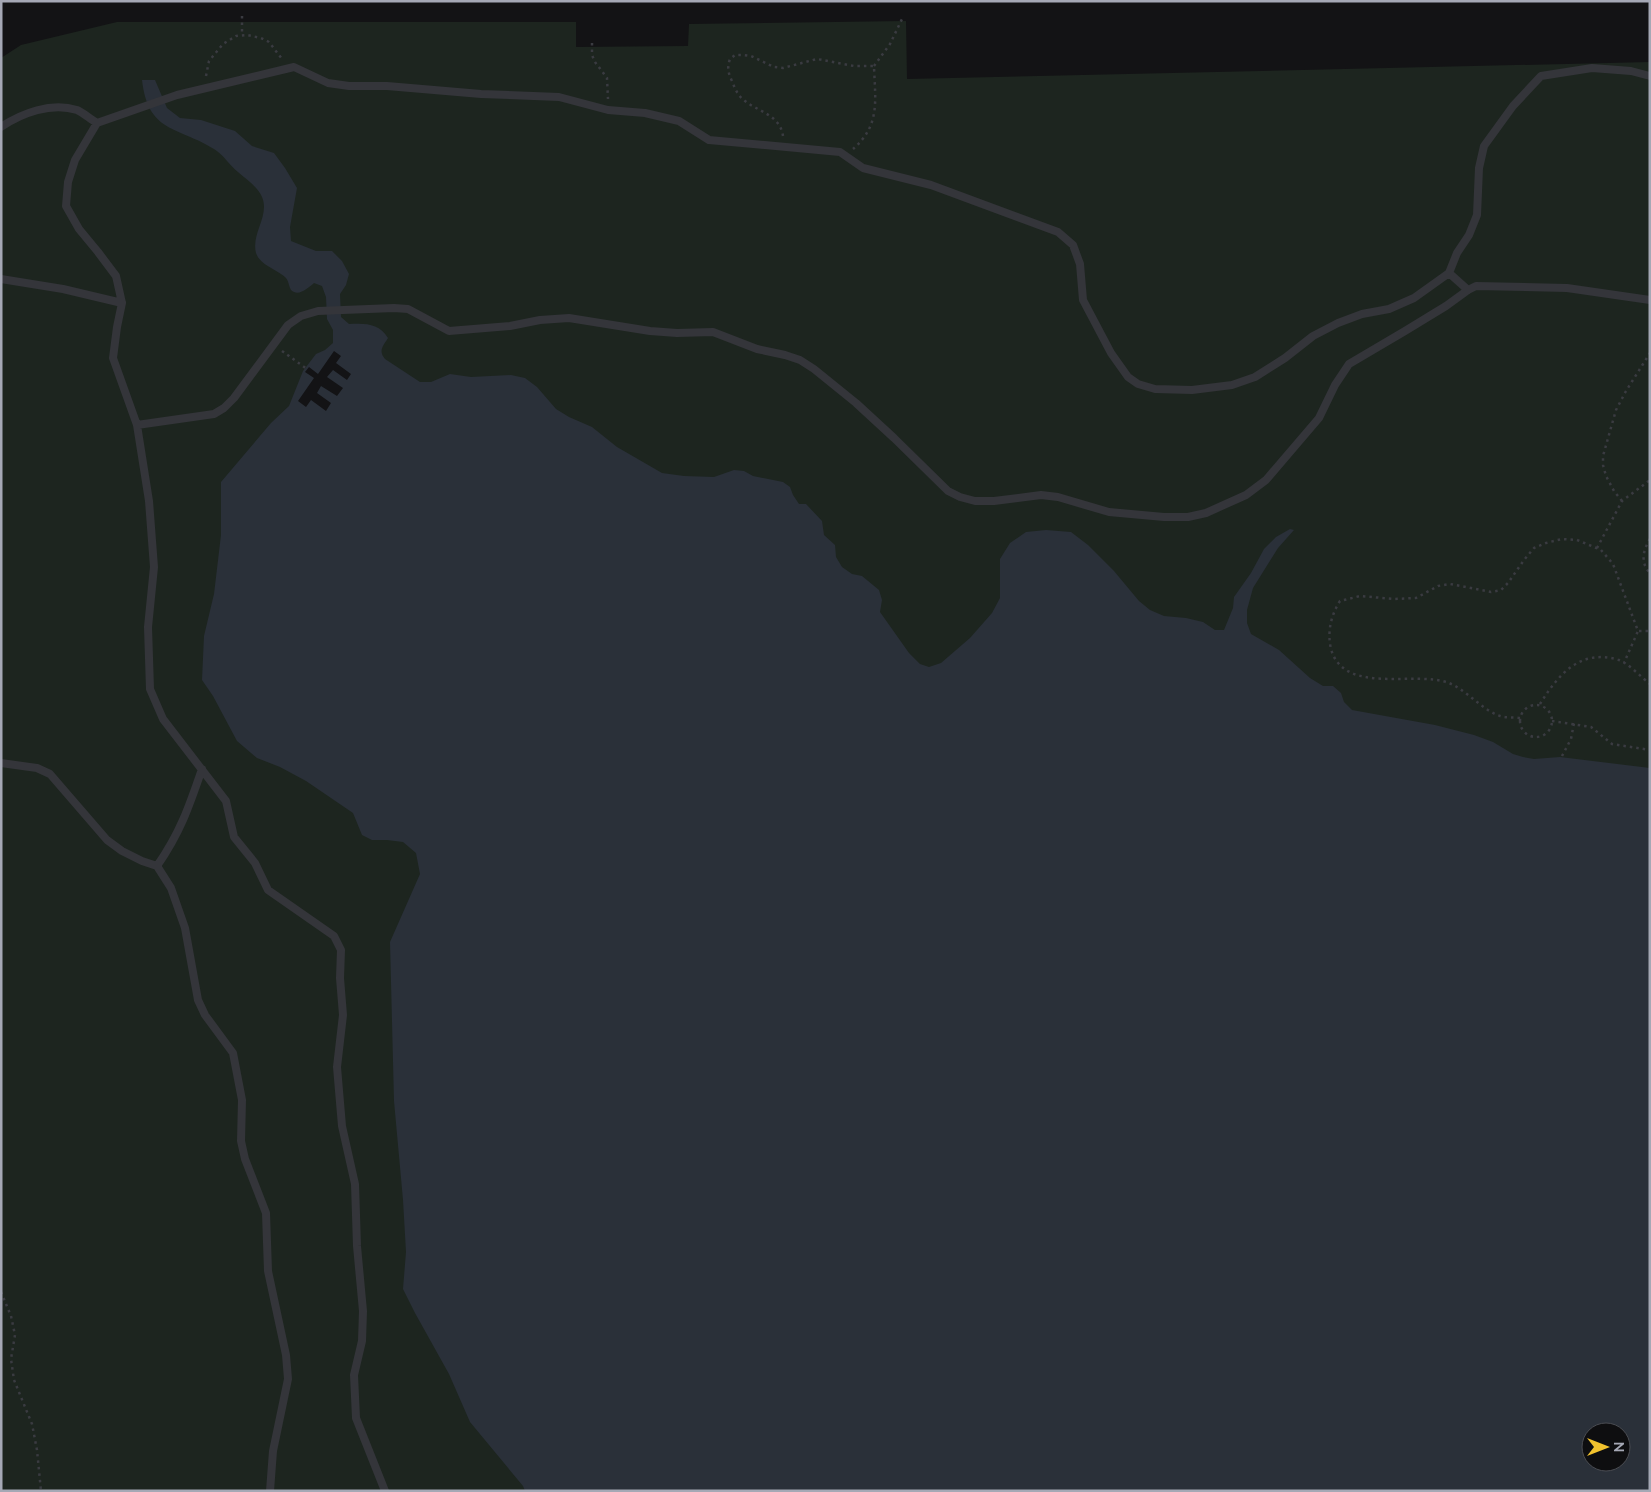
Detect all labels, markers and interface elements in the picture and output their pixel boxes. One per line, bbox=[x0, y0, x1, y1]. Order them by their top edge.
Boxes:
north arrow bbox=[1581, 1422, 1631, 1472]
text: N bbox=[1610, 1442, 1628, 1452]

